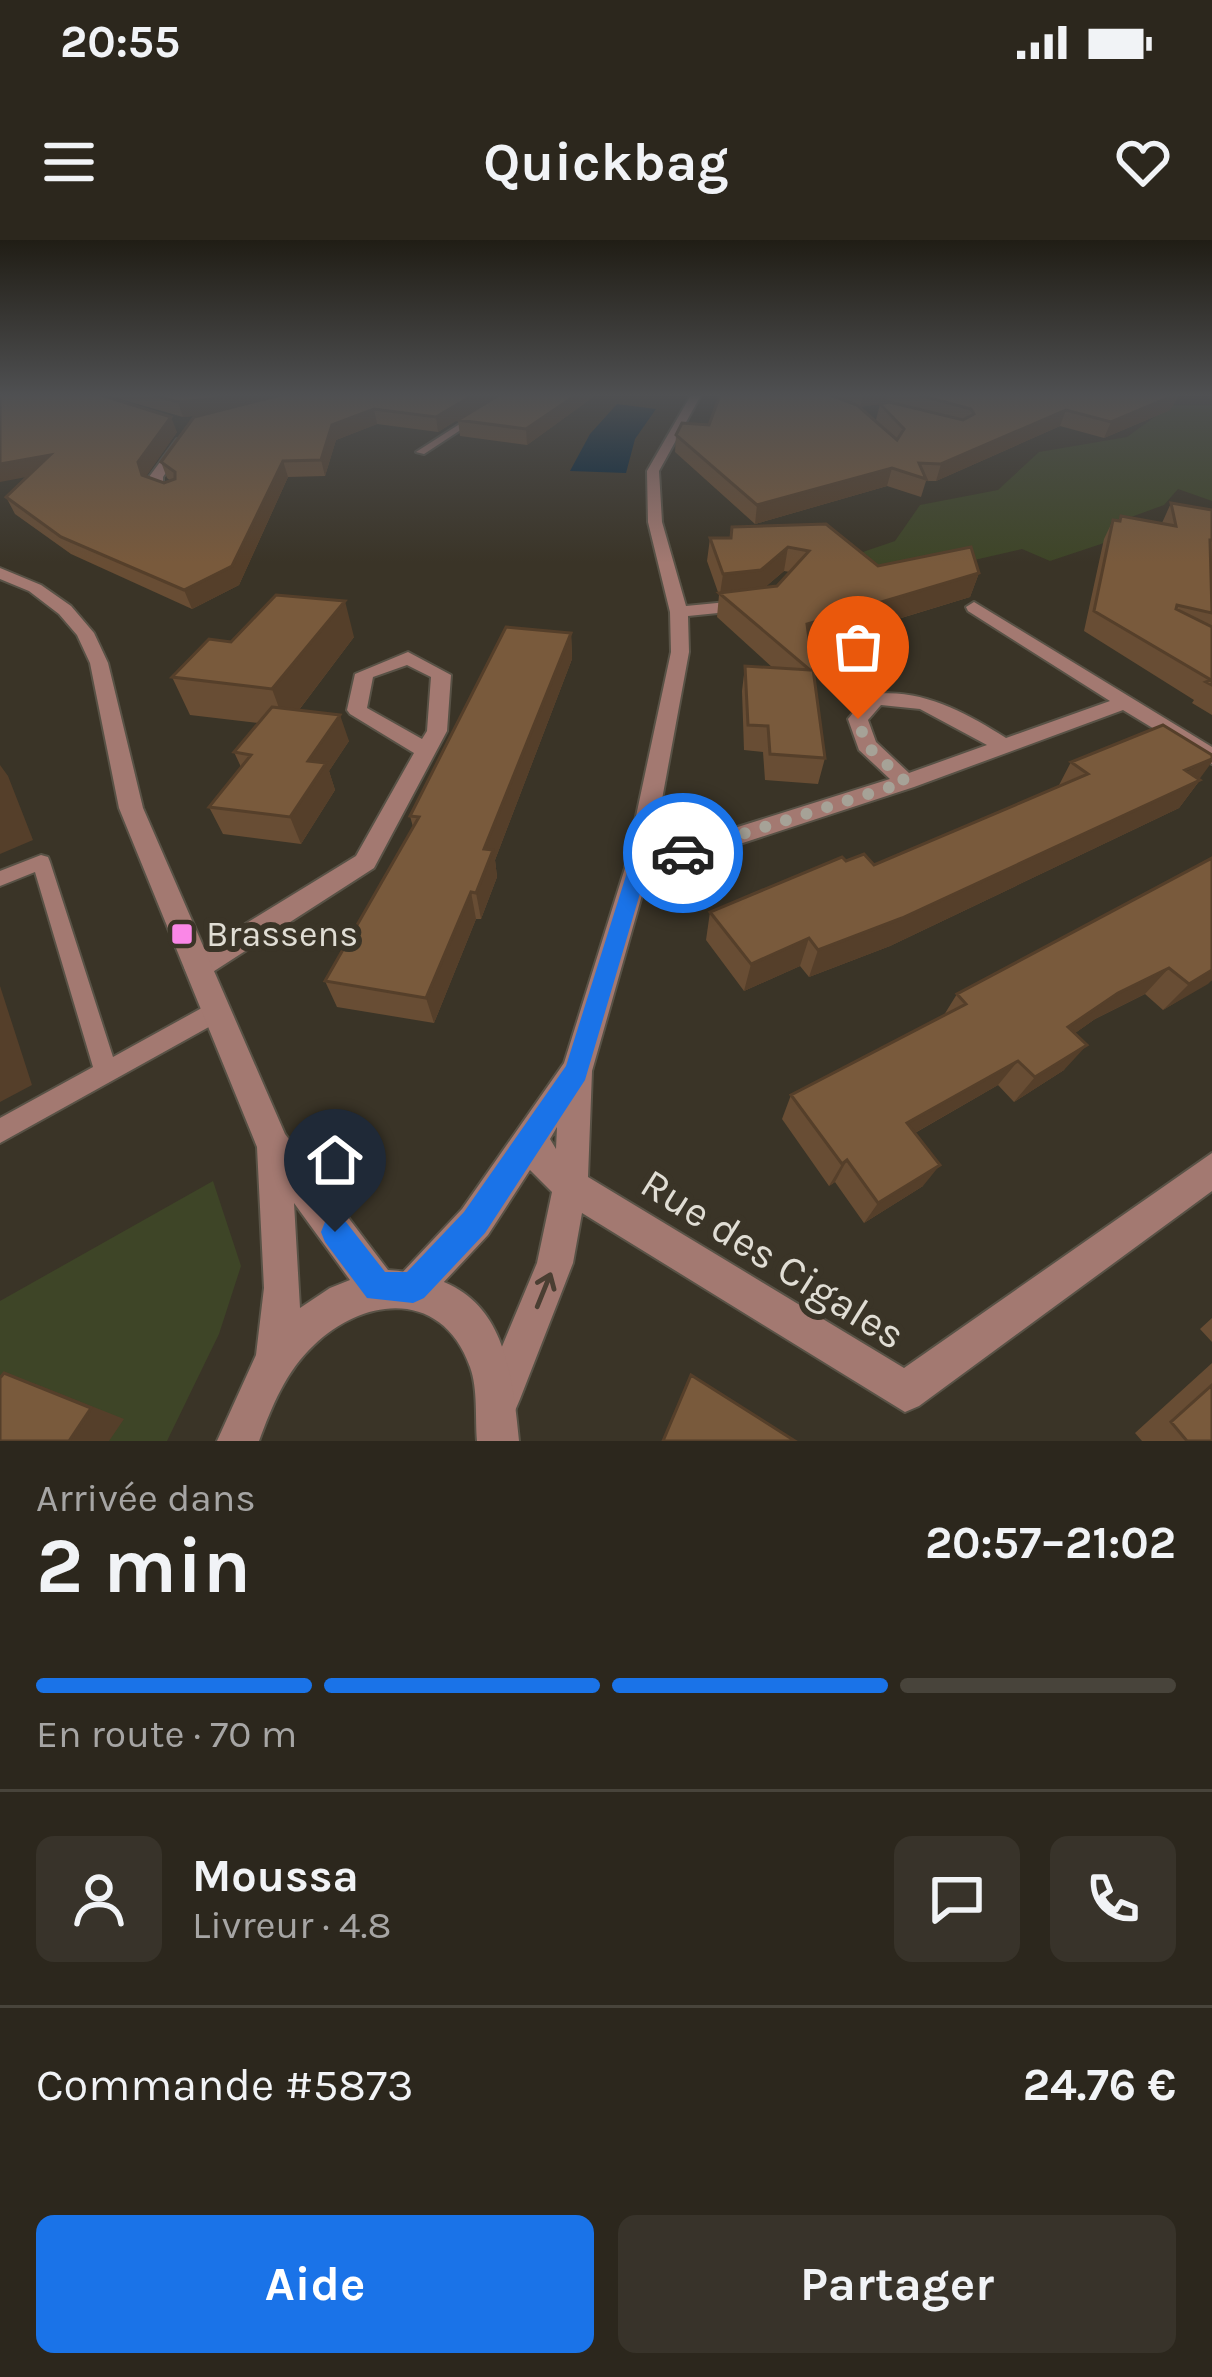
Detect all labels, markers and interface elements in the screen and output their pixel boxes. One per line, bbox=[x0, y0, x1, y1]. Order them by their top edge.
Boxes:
text: 20:55 bbox=[60, 16, 180, 68]
icon: menu bbox=[36, 129, 102, 195]
icon: heart bbox=[1110, 129, 1176, 195]
text: Quickbag bbox=[483, 130, 729, 194]
pin bbox=[807, 596, 909, 719]
icon: bag bbox=[825, 614, 891, 680]
courier bbox=[623, 793, 743, 913]
icon: car bbox=[650, 820, 716, 886]
place label: Brassens bbox=[206, 913, 358, 955]
marker: Brassens bbox=[169, 921, 195, 947]
pin bbox=[284, 1109, 386, 1232]
icon: home bbox=[302, 1127, 368, 1193]
street label: Rue des Cigales bbox=[632, 1158, 914, 1360]
one-way arrow bbox=[535, 1273, 556, 1310]
text: Arrivée dans bbox=[36, 1475, 256, 1521]
text: 20:57–21:02 bbox=[925, 1517, 1176, 1569]
text: 2 min bbox=[36, 1520, 251, 1612]
text: En route · 70 m bbox=[36, 1711, 297, 1757]
button: person bbox=[36, 1836, 162, 1962]
button: chat bbox=[894, 1836, 1020, 1962]
button: phone bbox=[1050, 1836, 1176, 1962]
text: Moussa bbox=[192, 1850, 359, 1902]
text: Livreur · 4.8 bbox=[192, 1902, 392, 1948]
text: Commande #5873 bbox=[36, 2059, 414, 2111]
text: 24.76 € bbox=[1023, 2059, 1176, 2111]
button: Aide bbox=[36, 2215, 594, 2353]
button: Partager bbox=[618, 2215, 1176, 2353]

